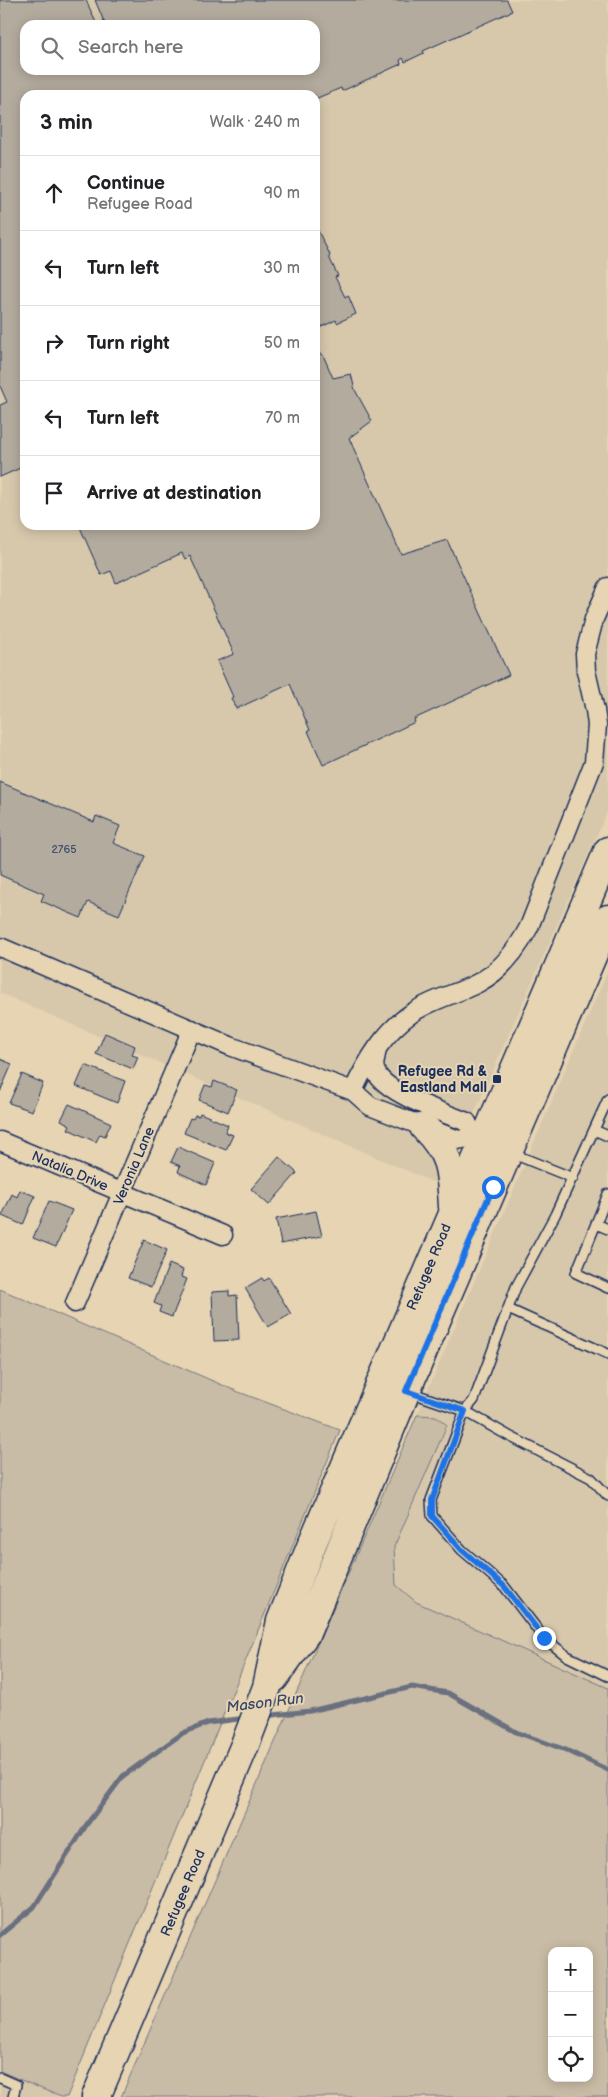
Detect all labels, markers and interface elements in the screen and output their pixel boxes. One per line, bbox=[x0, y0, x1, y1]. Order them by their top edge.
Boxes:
search box bbox=[20, 20, 320, 75]
icon: search bbox=[38, 34, 66, 62]
text: Search here bbox=[78, 36, 183, 59]
text: 3 min bbox=[40, 110, 93, 135]
text: Walk · 240 m bbox=[210, 113, 300, 132]
text: Continue bbox=[87, 172, 165, 195]
icon: ahead bbox=[40, 179, 68, 207]
text: 90 m bbox=[264, 184, 300, 203]
text: Refugee Road bbox=[87, 195, 193, 214]
icon: left bbox=[40, 254, 68, 282]
text: Turn left bbox=[87, 257, 159, 280]
text: 30 m bbox=[263, 259, 300, 278]
icon: right bbox=[40, 329, 68, 357]
text: Turn right bbox=[87, 332, 170, 355]
text: 50 m bbox=[264, 334, 300, 353]
icon: left bbox=[40, 404, 68, 432]
text: Turn left bbox=[87, 407, 159, 430]
text: 70 m bbox=[265, 409, 300, 428]
icon: arrive bbox=[40, 479, 68, 507]
text: Arrive at destination bbox=[87, 482, 262, 505]
house number: 2765 bbox=[52, 843, 76, 856]
place label: Refugee Rd & Eastland Mall bbox=[398, 1063, 487, 1096]
marker: Refugee Rd & Eastland Mall bbox=[491, 1073, 503, 1085]
street label: Veronia Lane bbox=[110, 1124, 158, 1208]
street label: Natalia Drive bbox=[29, 1147, 111, 1195]
route start bbox=[482, 1176, 505, 1199]
street label: Refugee Road bbox=[403, 1221, 455, 1313]
route end bbox=[533, 1627, 556, 1650]
water label: Mason Run bbox=[225, 1689, 305, 1717]
street label: Refugee Road bbox=[157, 1847, 209, 1939]
map controls bbox=[548, 1947, 593, 2082]
button: + bbox=[548, 1947, 593, 1992]
button: − bbox=[548, 1992, 593, 2037]
button: locate bbox=[548, 2037, 593, 2082]

